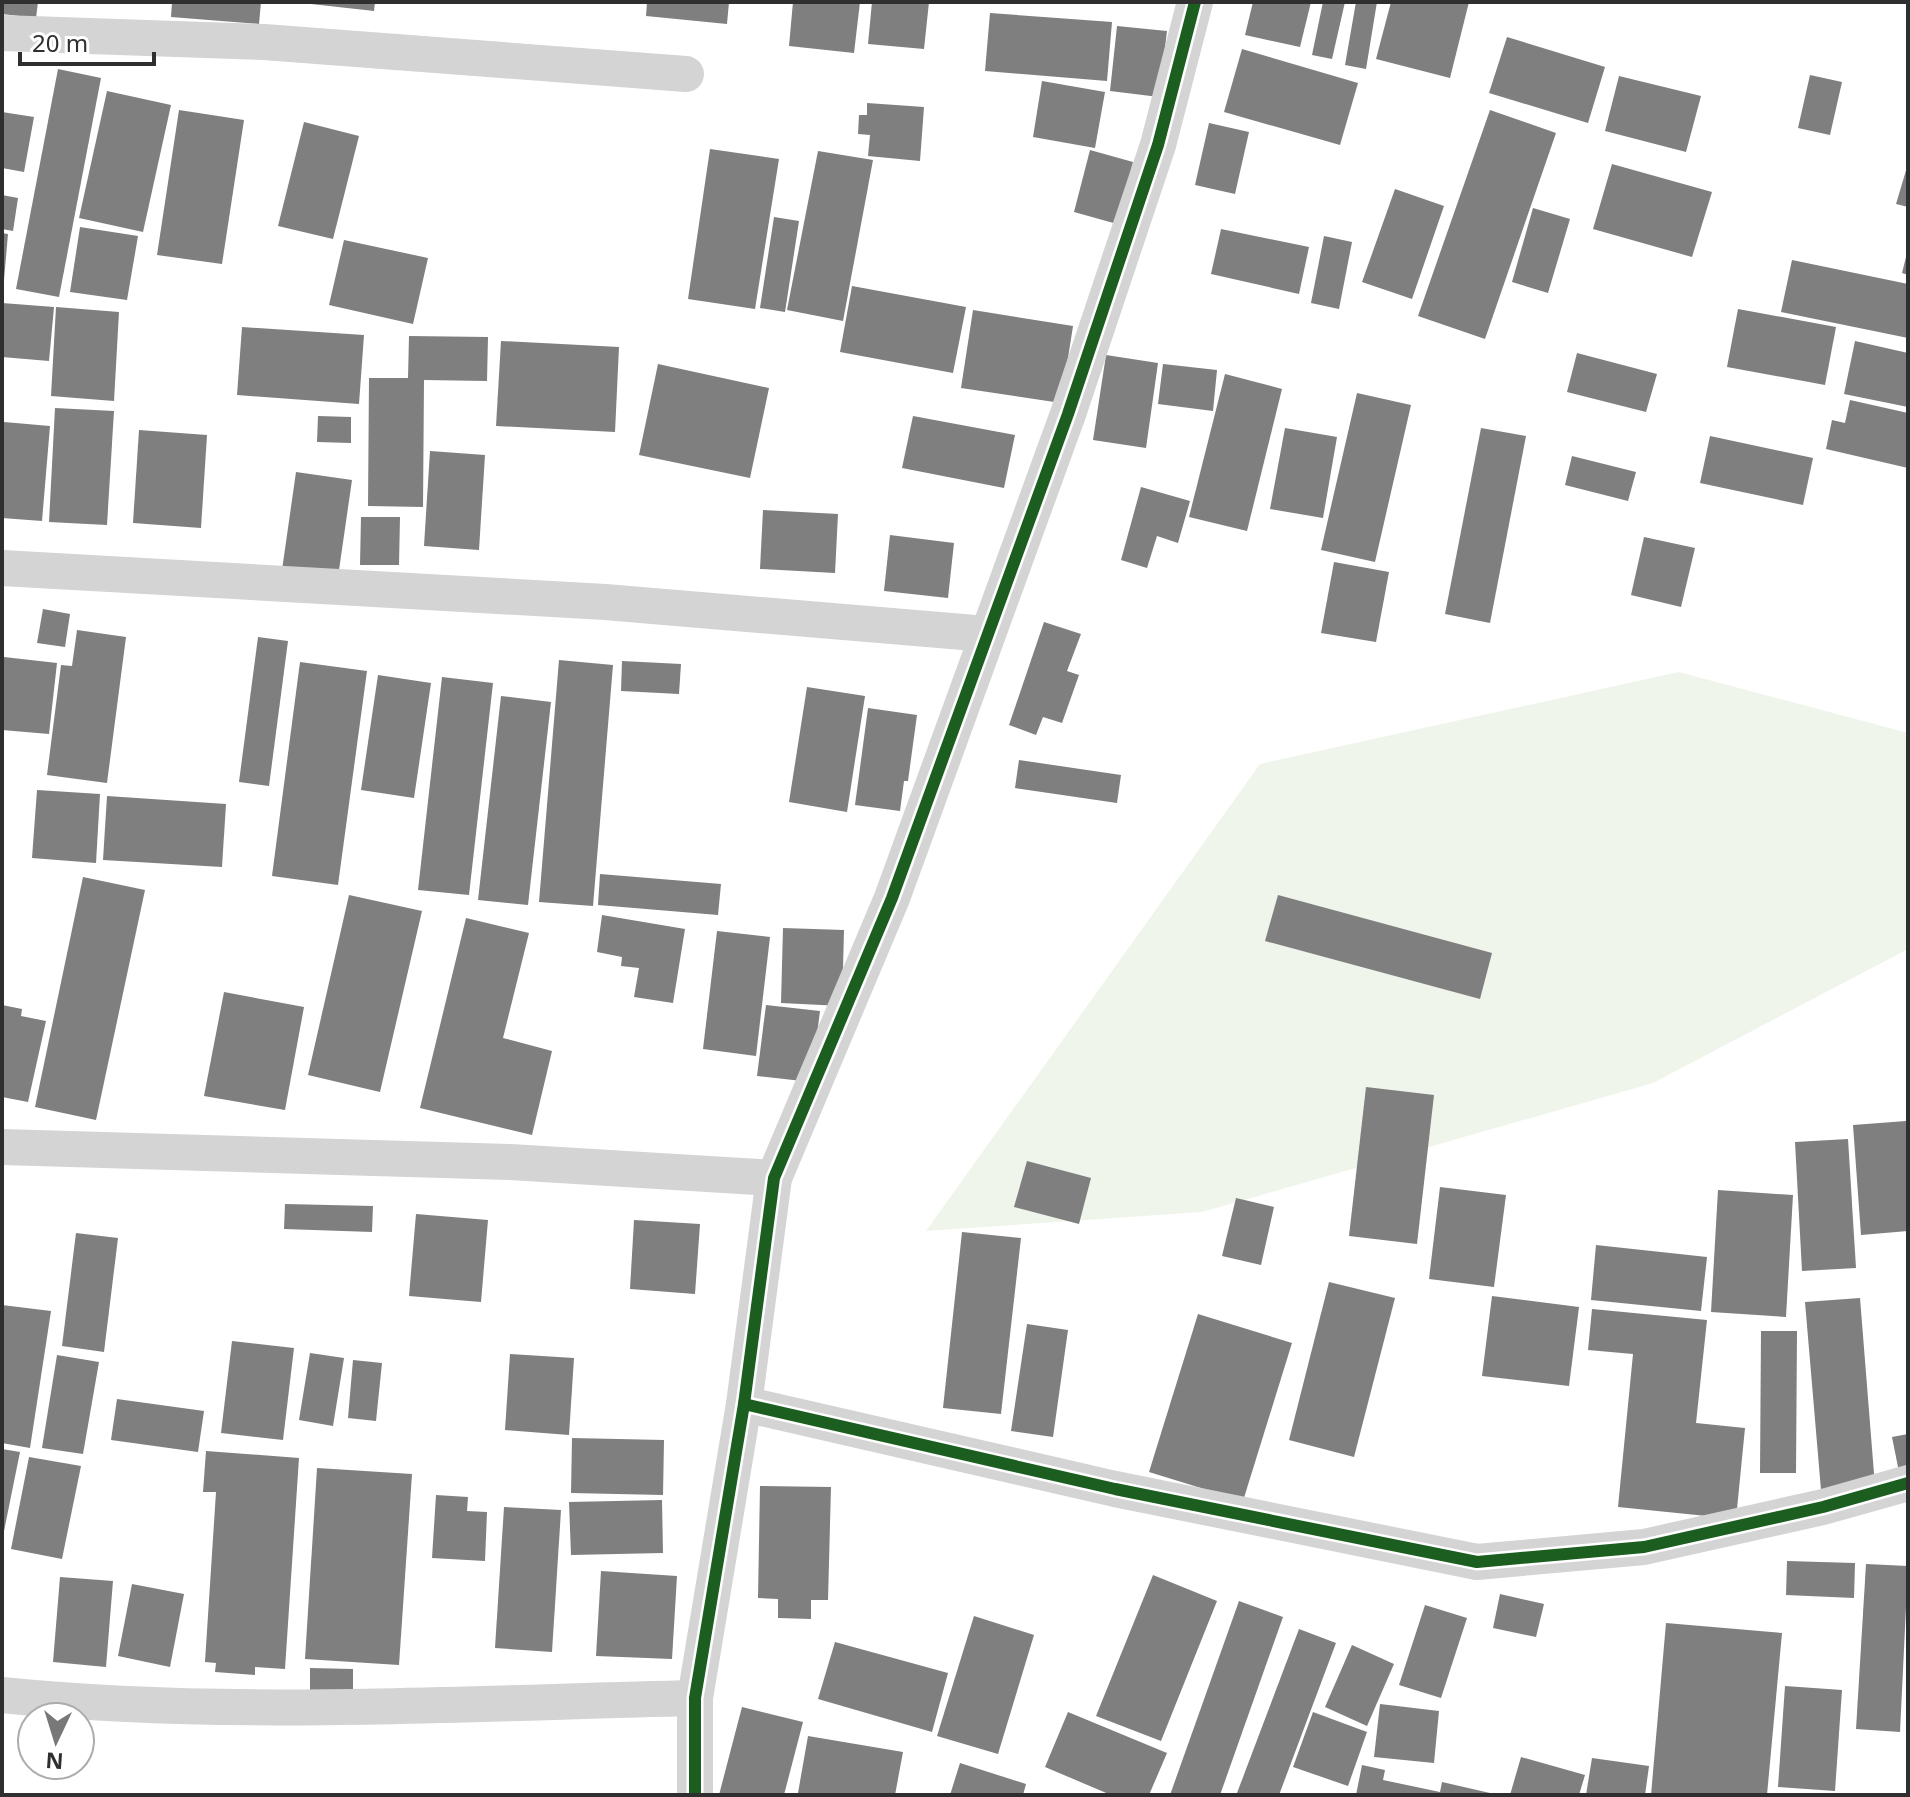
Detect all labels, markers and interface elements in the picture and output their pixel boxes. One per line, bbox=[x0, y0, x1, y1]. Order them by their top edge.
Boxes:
scale bar bbox=[20, 16, 154, 66]
text: 20 m bbox=[32, 26, 88, 59]
north arrow bbox=[16, 1701, 96, 1781]
text: N bbox=[45, 1746, 65, 1778]

